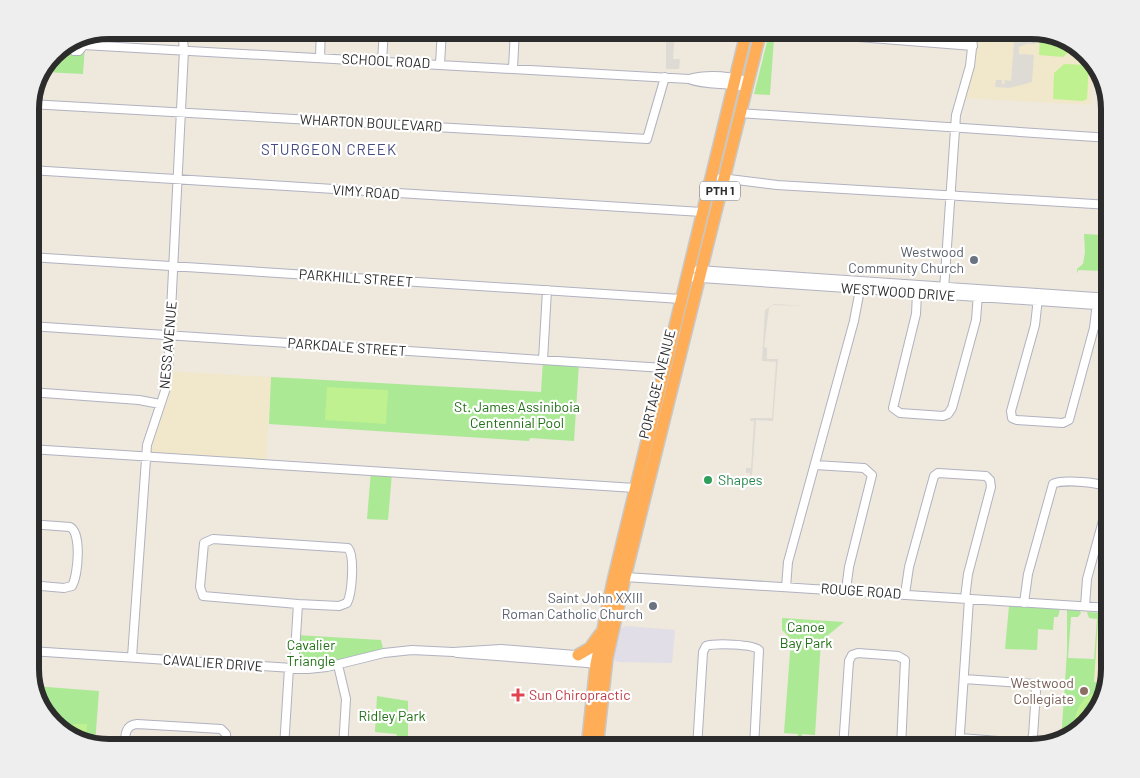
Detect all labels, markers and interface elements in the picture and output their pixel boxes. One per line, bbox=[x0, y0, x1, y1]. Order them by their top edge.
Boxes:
street label: SCHOOL ROAD bbox=[341, 50, 431, 71]
street label: WHARTON BOULEVARD bbox=[299, 110, 443, 135]
district label: STURGEON CREEK bbox=[261, 140, 397, 158]
street label: VIMY ROAD bbox=[332, 181, 400, 202]
road number: PTH 1 bbox=[700, 182, 740, 200]
place label: Westwood Community Church bbox=[848, 243, 964, 276]
marker: Westwood Community Church bbox=[968, 254, 980, 266]
street label: PARKHILL STREET bbox=[298, 265, 414, 290]
street label: WESTWOOD DRIVE bbox=[840, 279, 956, 304]
street label: NESS AVENUE bbox=[155, 300, 180, 390]
street label: PORTAGE AVENUE bbox=[635, 327, 678, 440]
street label: PARKDALE STREET bbox=[287, 334, 407, 359]
park label: St. James Assiniboia Centennial Pool bbox=[454, 398, 580, 431]
place label: Shapes bbox=[718, 471, 763, 488]
marker: Shapes bbox=[702, 474, 714, 486]
street label: ROUGE ROAD bbox=[820, 579, 902, 602]
place label: Saint John XXIII Roman Catholic Church bbox=[502, 589, 643, 622]
marker: Saint John XXIII Roman Catholic Church bbox=[647, 600, 659, 612]
park label: Canoe Bay Park bbox=[780, 618, 832, 651]
park label: Cavalier Triangle bbox=[287, 636, 335, 669]
street label: CAVALIER DRIVE bbox=[162, 651, 264, 674]
place label: Westwood Collegiate bbox=[1010, 674, 1074, 707]
marker: Westwood Collegiate bbox=[1078, 685, 1090, 697]
place label: Sun Chiropractic bbox=[529, 686, 630, 703]
marker: Sun Chiropractic bbox=[511, 688, 525, 702]
park label: Ridley Park bbox=[358, 707, 426, 724]

